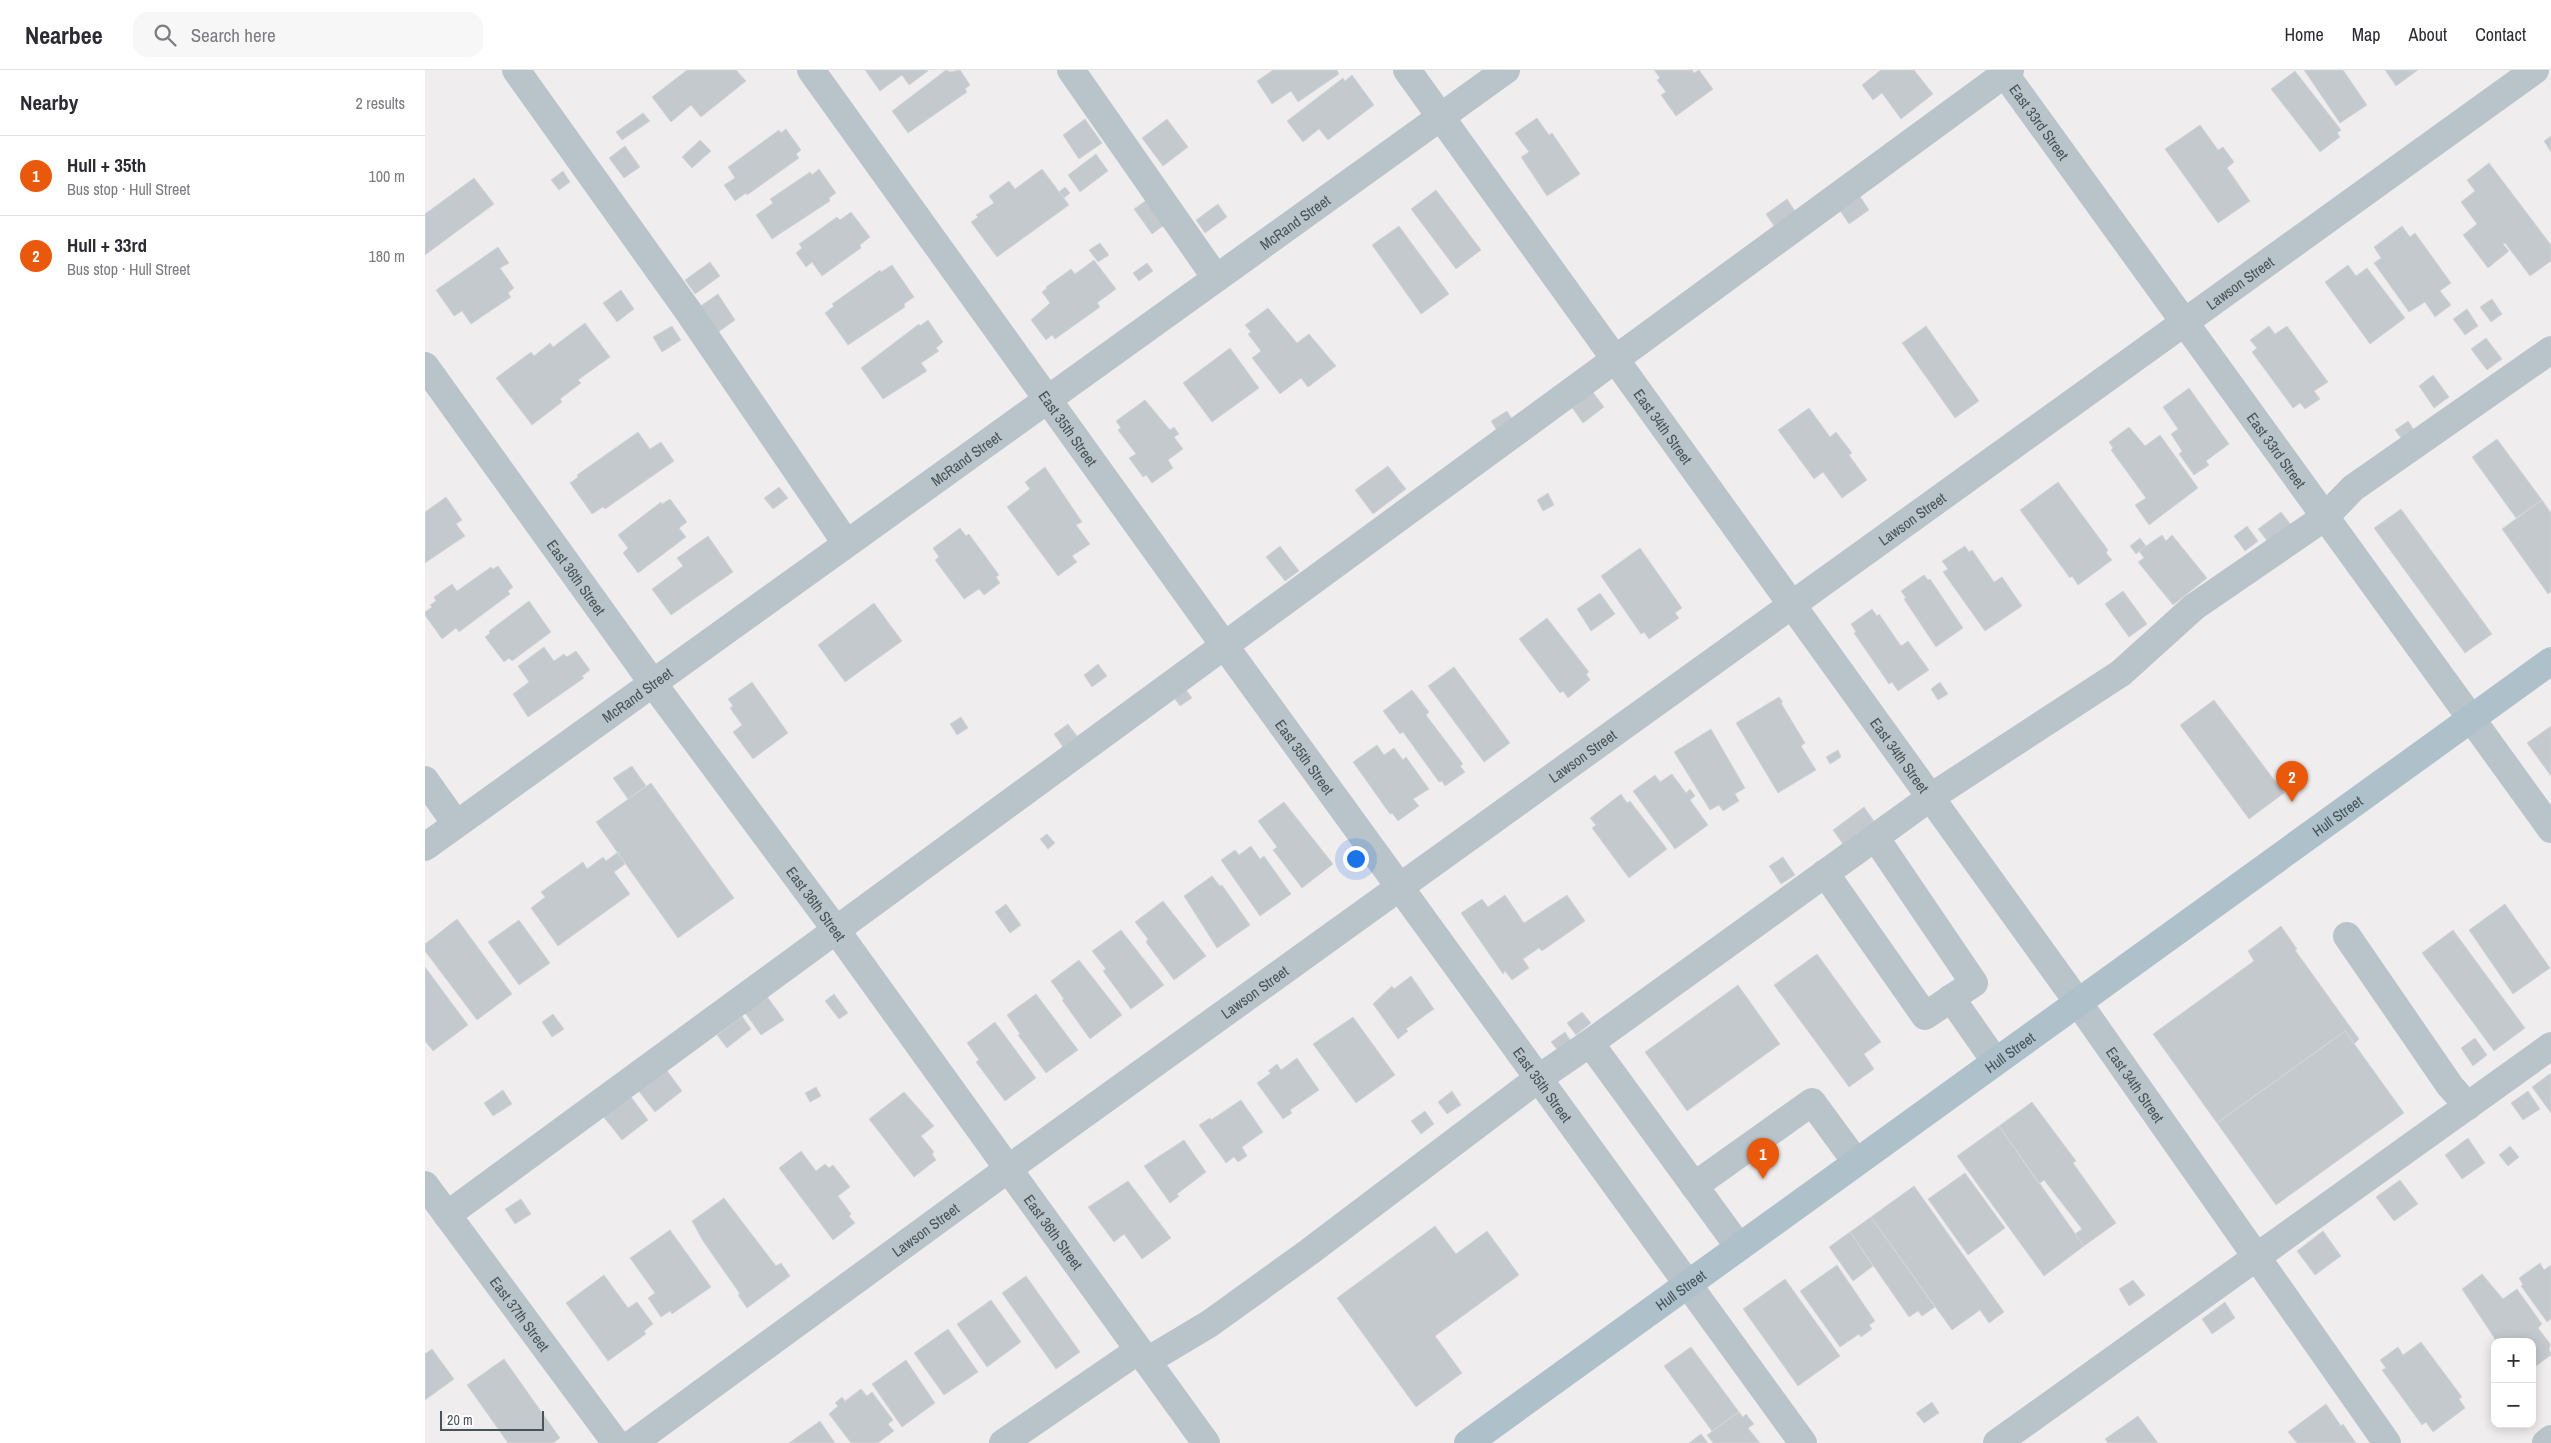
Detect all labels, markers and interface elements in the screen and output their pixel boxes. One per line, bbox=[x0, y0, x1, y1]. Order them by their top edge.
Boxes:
search box bbox=[133, 12, 483, 57]
text: Nearbee bbox=[25, 19, 103, 51]
icon: search bbox=[151, 21, 179, 49]
text: Search here bbox=[191, 22, 276, 48]
text: Home bbox=[2284, 22, 2324, 47]
text: Map bbox=[2352, 22, 2381, 47]
text: About bbox=[2409, 22, 2447, 47]
text: Contact bbox=[2475, 22, 2526, 47]
street label: East 33rd Street bbox=[2005, 80, 2074, 165]
text: Nearby bbox=[20, 88, 78, 117]
text: 2 results bbox=[355, 92, 405, 114]
text: Hull + 35th bbox=[67, 152, 146, 178]
text: 1 bbox=[32, 165, 40, 187]
text: 100 m bbox=[369, 165, 405, 187]
text: Bus stop · Hull Street bbox=[67, 178, 190, 200]
street label: McRand Street bbox=[1255, 189, 1335, 254]
text: Hull + 33rd bbox=[67, 232, 147, 258]
text: 2 bbox=[32, 245, 40, 267]
text: 180 m bbox=[369, 245, 405, 267]
street label: Lawson Street bbox=[2202, 251, 2278, 314]
text: Bus stop · Hull Street bbox=[67, 258, 190, 280]
street label: East 34th Street bbox=[1629, 384, 1698, 469]
street label: East 35th Street bbox=[1034, 386, 1103, 471]
street label: East 33rd Street bbox=[2242, 408, 2312, 493]
street label: McRand Street bbox=[926, 425, 1006, 491]
street label: Lawson Street bbox=[1874, 487, 1950, 550]
street label: East 36th Street bbox=[542, 535, 611, 620]
street label: McRand Street bbox=[597, 662, 677, 727]
street label: East 34th Street bbox=[1866, 713, 1935, 797]
street label: East 35th Street bbox=[1271, 715, 1340, 799]
street label: Lawson Street bbox=[1544, 724, 1621, 787]
pin: 2 bbox=[2276, 761, 2308, 802]
street label: Hull Street bbox=[2308, 790, 2367, 841]
your location bbox=[1343, 846, 1369, 872]
street label: East 36th Street bbox=[782, 862, 851, 946]
street label: Lawson Street bbox=[1216, 960, 1293, 1023]
street label: Hull Street bbox=[1980, 1026, 2039, 1077]
street label: East 34th Street bbox=[2102, 1042, 2170, 1127]
street label: East 35th Street bbox=[1508, 1043, 1578, 1127]
pin: 1 bbox=[1747, 1138, 1779, 1179]
street label: East 36th Street bbox=[1019, 1190, 1088, 1274]
street label: Lawson Street bbox=[887, 1197, 964, 1261]
street label: Hull Street bbox=[1651, 1264, 1710, 1315]
street label: East 37th Street bbox=[485, 1272, 555, 1356]
map controls bbox=[2491, 1338, 2536, 1428]
button: + bbox=[2491, 1338, 2536, 1383]
button: − bbox=[2491, 1383, 2536, 1428]
scale bar bbox=[440, 1408, 544, 1431]
text: 20 m bbox=[447, 1411, 473, 1429]

